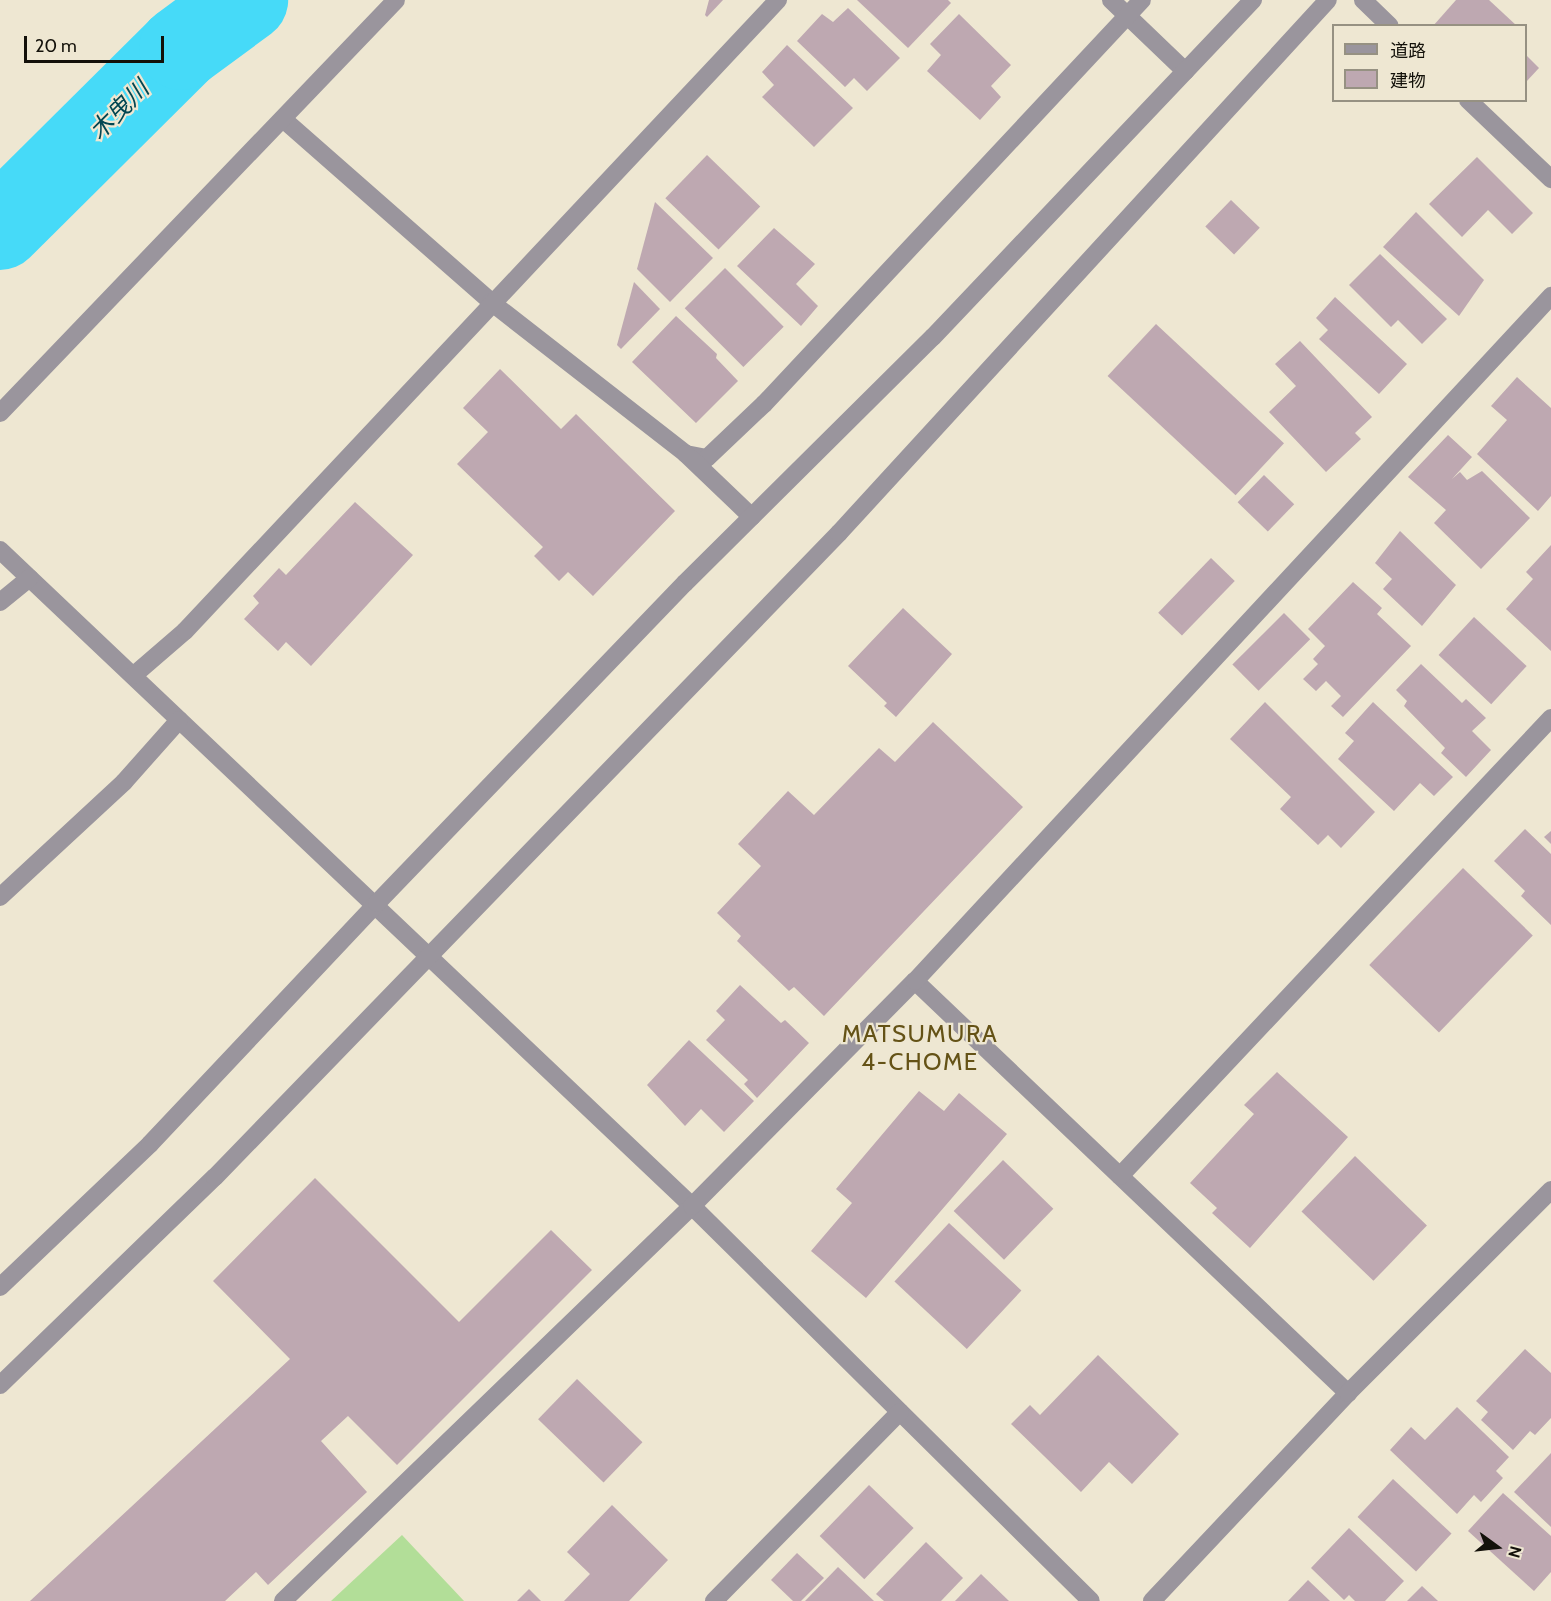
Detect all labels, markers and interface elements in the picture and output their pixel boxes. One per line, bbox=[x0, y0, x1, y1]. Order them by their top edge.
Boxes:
scale bar bbox=[27, 24, 166, 62]
legend bbox=[1332, 24, 1527, 102]
text: 20 m bbox=[35, 35, 77, 57]
text: 道路 bbox=[1390, 40, 1426, 62]
text: 建物 bbox=[1390, 70, 1426, 92]
water label: 木曳川 bbox=[83, 74, 155, 146]
district label: MATSUMURA 4-CHOME bbox=[842, 1020, 998, 1076]
north arrow bbox=[1467, 1517, 1527, 1577]
text: N bbox=[1504, 1544, 1526, 1560]

